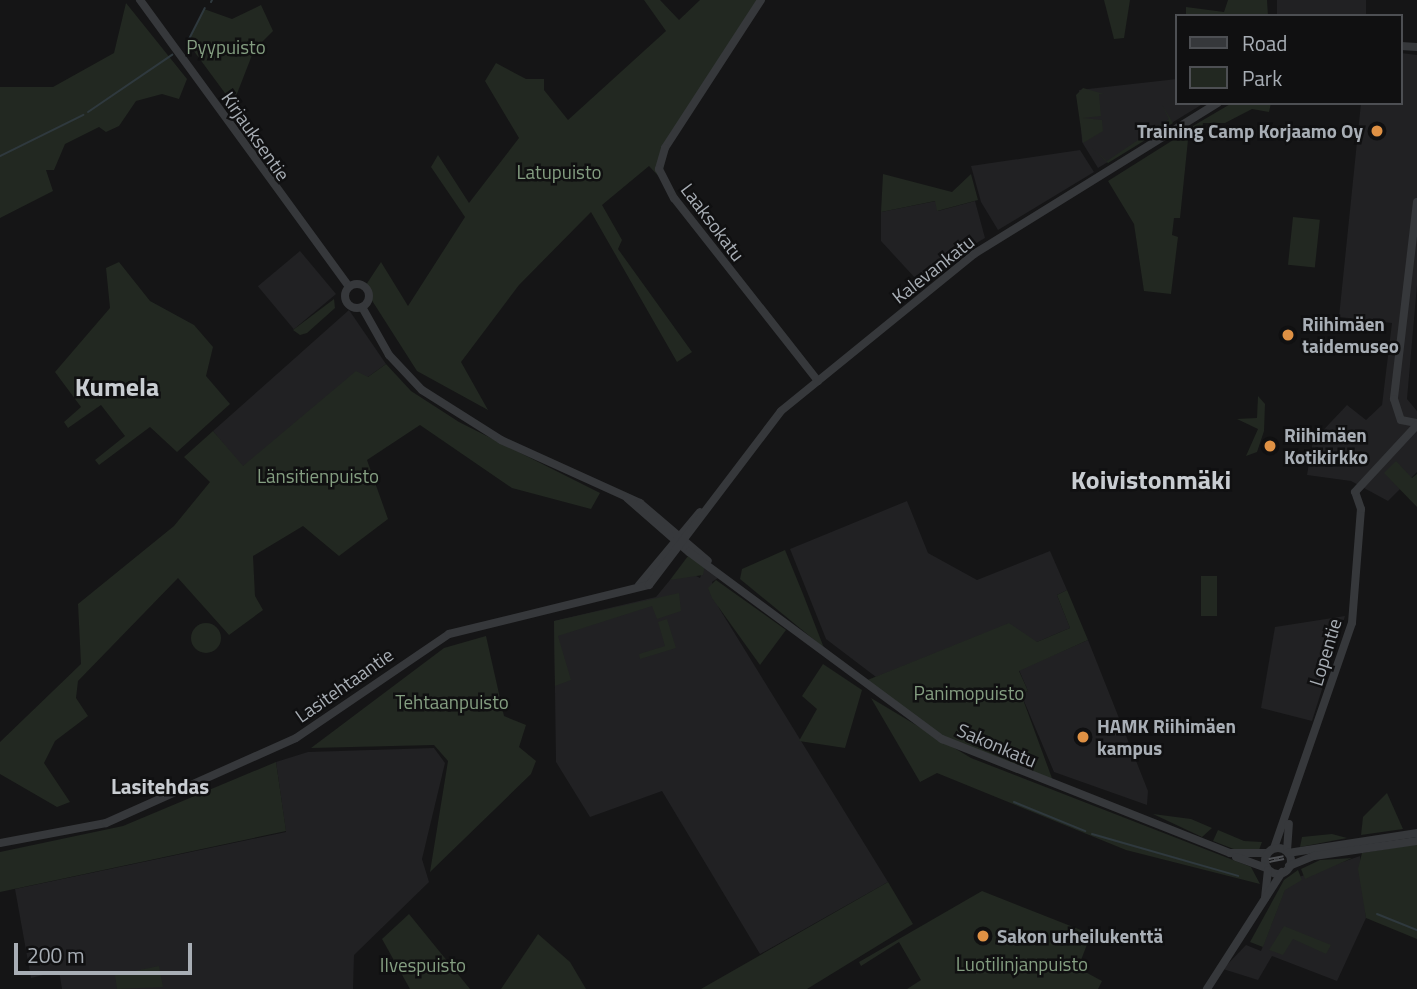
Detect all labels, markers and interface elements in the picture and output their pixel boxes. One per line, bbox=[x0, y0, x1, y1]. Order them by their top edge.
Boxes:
legend bbox=[1176, 14, 1403, 105]
text: Road bbox=[1242, 27, 1287, 59]
park label: Pyypuisto bbox=[186, 36, 266, 58]
text: Park bbox=[1242, 62, 1282, 94]
street label: Kirjauksentie bbox=[217, 87, 295, 185]
place label: Training Camp Korjaamo Oy bbox=[1137, 120, 1363, 142]
marker: Training Camp Korjaamo Oy bbox=[1369, 123, 1385, 139]
park label: Latupuisto bbox=[516, 161, 602, 183]
street label: Laaksokatu bbox=[676, 179, 750, 265]
street label: Kalevankatu bbox=[887, 230, 979, 308]
place label: Riihimäen taidemuseo bbox=[1302, 313, 1399, 357]
marker: Riihimäen taidemuseo bbox=[1280, 327, 1296, 343]
district label: Kumela bbox=[75, 371, 159, 403]
place label: Riihimäen Kotikirkko bbox=[1284, 424, 1368, 468]
marker: Riihimäen Kotikirkko bbox=[1262, 438, 1278, 454]
district label: Koivistonmäki bbox=[1071, 464, 1231, 496]
park label: Länsitienpuisto bbox=[257, 465, 379, 487]
street label: Lopentie bbox=[1304, 616, 1346, 688]
street label: Lasitehtaantie bbox=[291, 643, 397, 727]
park label: Panimopuisto bbox=[914, 682, 1024, 704]
park label: Tehtaanpuisto bbox=[395, 691, 509, 713]
place label: HAMK Riihimäen kampus bbox=[1097, 715, 1236, 759]
street label: Sakonkatu bbox=[954, 718, 1040, 772]
marker: HAMK Riihimäen kampus bbox=[1075, 729, 1091, 745]
district label: Lasitehdas bbox=[111, 773, 209, 799]
place label: Sakon urheilukenttä bbox=[997, 925, 1163, 947]
marker: Sakon urheilukenttä bbox=[975, 928, 991, 944]
scale bar bbox=[18, 930, 196, 974]
text: 200 m bbox=[27, 939, 84, 971]
park label: Luotilinjanpuisto bbox=[956, 953, 1088, 975]
park label: Ilvespuisto bbox=[380, 954, 466, 976]

